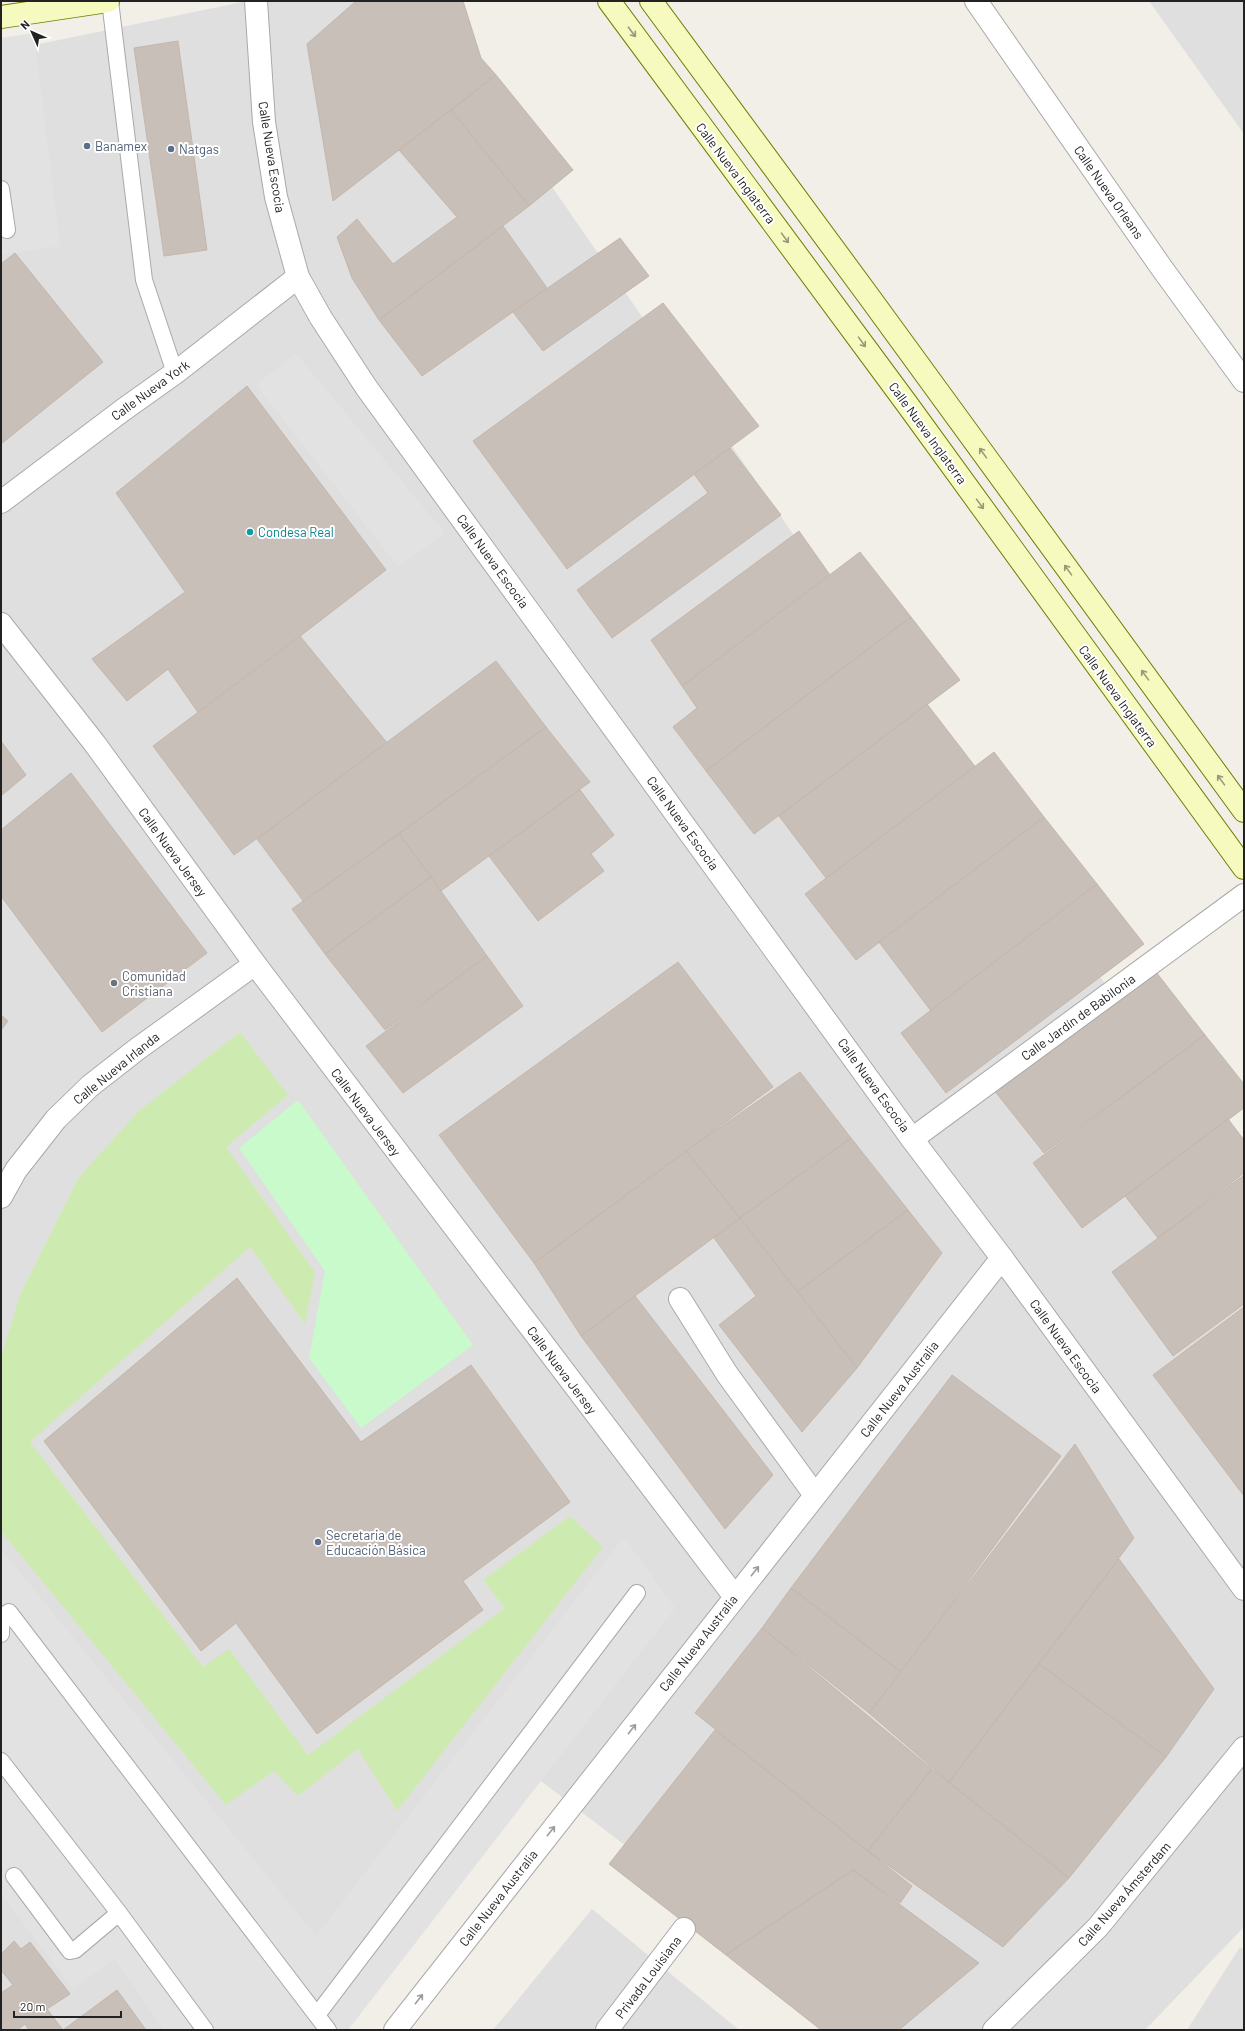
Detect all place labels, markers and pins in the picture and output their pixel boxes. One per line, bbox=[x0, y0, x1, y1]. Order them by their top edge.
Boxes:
place label: Banamex bbox=[95, 138, 147, 154]
marker: Banamex bbox=[82, 141, 92, 151]
place label: Natgas bbox=[179, 141, 219, 157]
marker: Natgas bbox=[166, 144, 176, 154]
place label: Condesa Real bbox=[258, 524, 334, 540]
marker: Condesa Real bbox=[245, 527, 255, 537]
place label: Comunidad Cristiana bbox=[122, 968, 186, 999]
marker: Comunidad Cristiana bbox=[109, 978, 119, 988]
place label: Secretaria de Educación Básica bbox=[326, 1527, 426, 1558]
marker: Secretaria de Educación Básica bbox=[313, 1537, 323, 1547]

